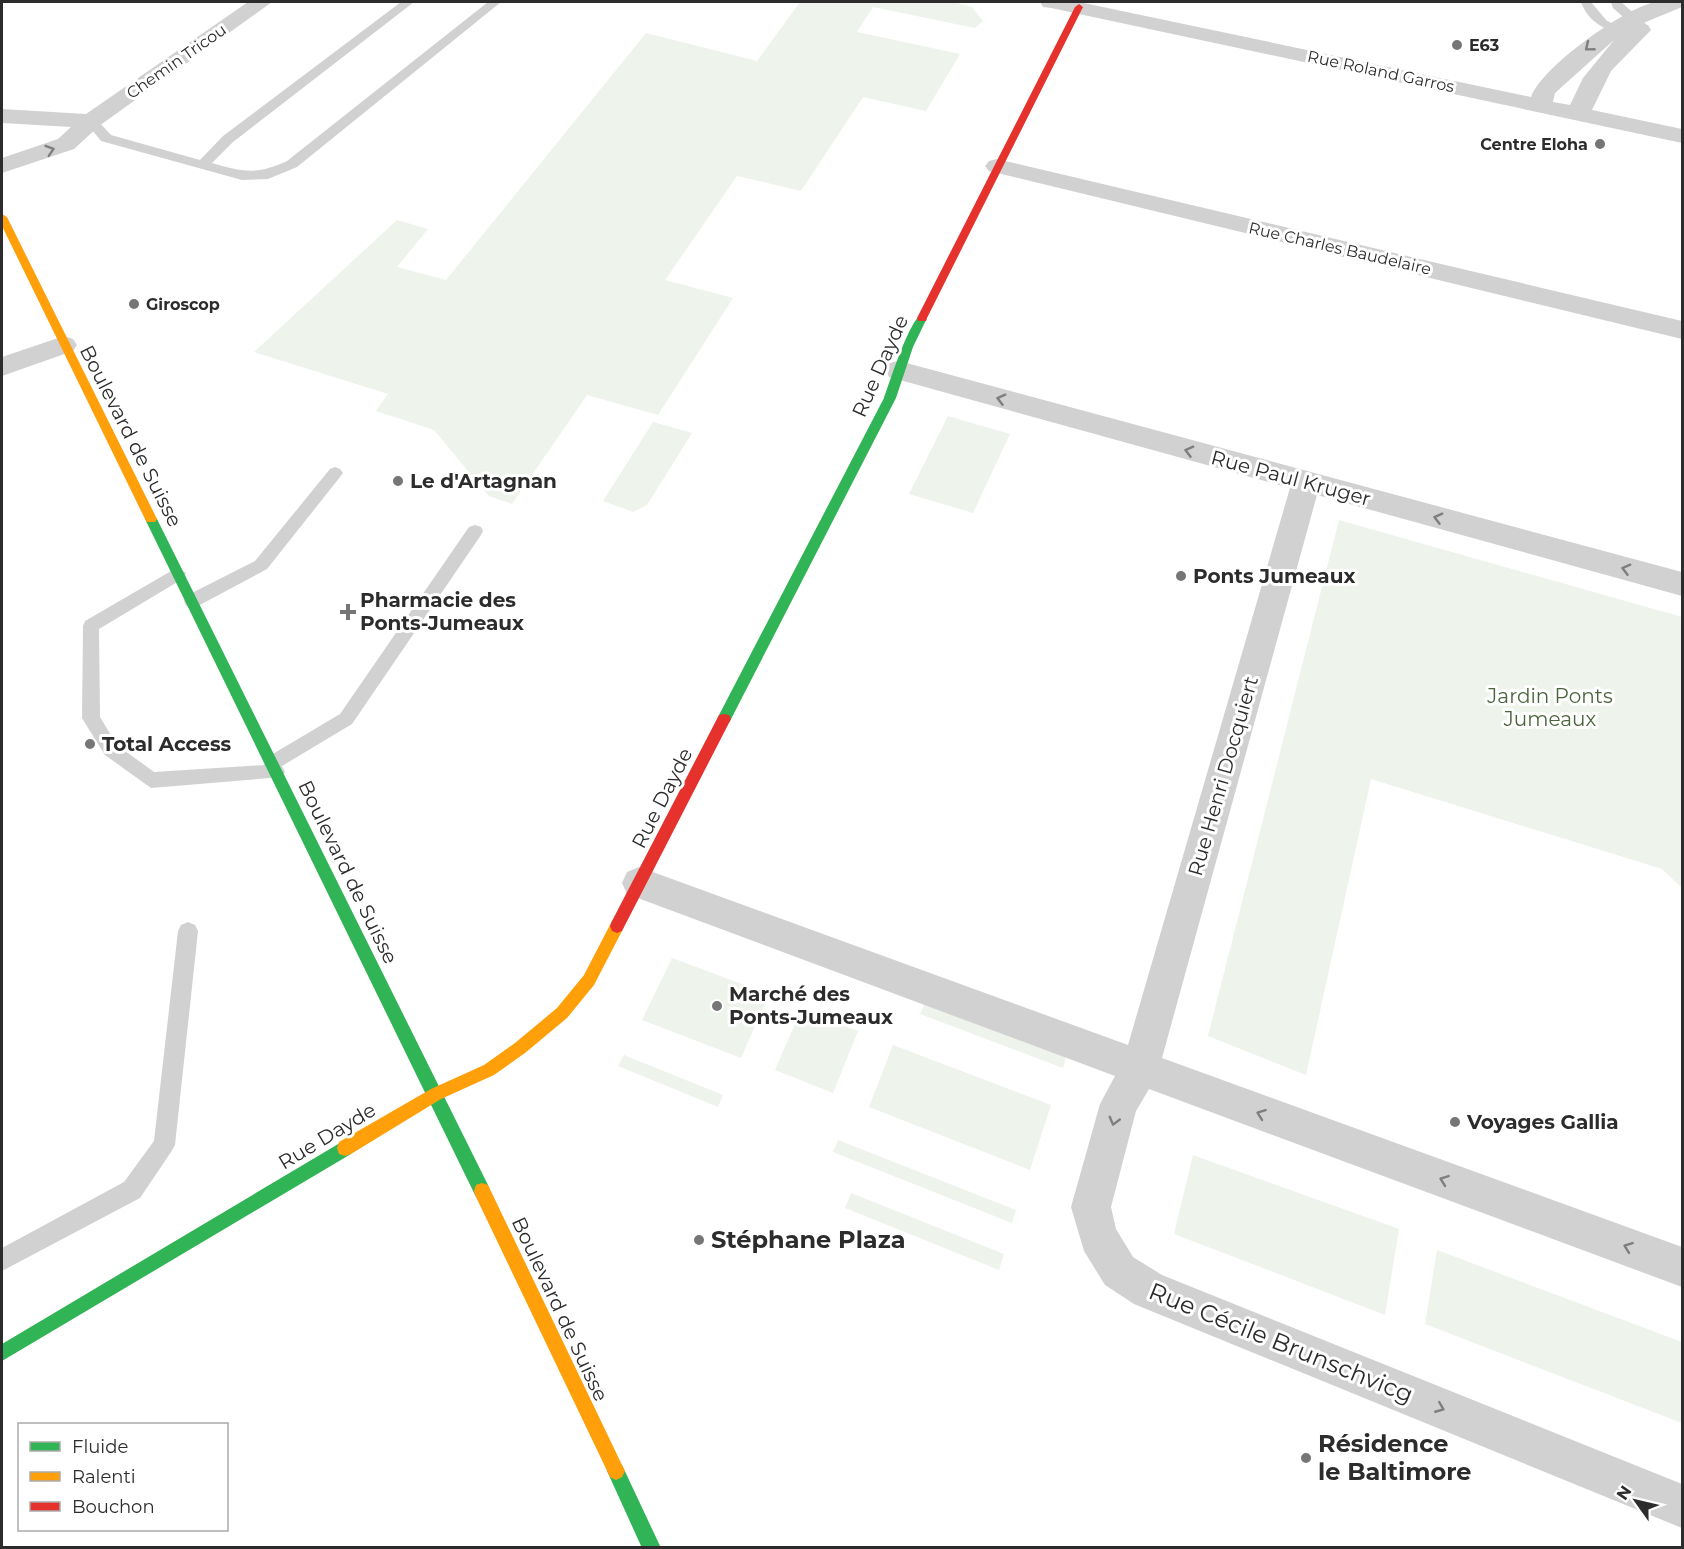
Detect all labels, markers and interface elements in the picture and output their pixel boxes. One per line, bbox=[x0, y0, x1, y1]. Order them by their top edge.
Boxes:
street label: Chemin Tricou bbox=[123, 20, 230, 103]
place label: E63 bbox=[1469, 36, 1499, 55]
marker: E63 bbox=[1450, 38, 1464, 52]
one-way arrow bbox=[1584, 40, 1595, 51]
street label: Rue Roland Garros bbox=[1306, 47, 1456, 96]
place label: Centre Eloha bbox=[1480, 135, 1588, 154]
marker: Centre Eloha bbox=[1593, 137, 1607, 151]
one-way arrow bbox=[44, 144, 55, 157]
street label: Rue Charles Baudelaire bbox=[1247, 218, 1433, 279]
place label: Giroscop bbox=[146, 295, 220, 314]
marker: Giroscop bbox=[127, 297, 141, 311]
street label: Rue Dayde bbox=[847, 311, 913, 421]
street label: Boulevard de Suisse bbox=[75, 341, 187, 531]
one-way arrow bbox=[996, 393, 1006, 406]
one-way arrow bbox=[1184, 445, 1194, 458]
street label: Rue Paul Kruger bbox=[1208, 445, 1374, 511]
place label: Le d'Artagnan bbox=[410, 469, 557, 493]
marker: Le d'Artagnan bbox=[391, 474, 405, 488]
one-way arrow bbox=[1433, 513, 1443, 526]
place label: Ponts Jumeaux bbox=[1193, 564, 1355, 588]
one-way arrow bbox=[1621, 564, 1632, 576]
marker: Ponts Jumeaux bbox=[1174, 569, 1188, 583]
place label: Pharmacie des Ponts-Jumeaux bbox=[360, 588, 524, 635]
marker: Pharmacie des Ponts-Jumeaux bbox=[341, 605, 355, 619]
street label: Rue Henri Docquiert bbox=[1183, 673, 1263, 879]
park label: Jardin Ponts Jumeaux bbox=[1486, 684, 1613, 731]
place label: Total Access bbox=[102, 732, 232, 756]
marker: Total Access bbox=[83, 737, 97, 751]
street label: Rue Dayde bbox=[626, 744, 698, 852]
street label: Boulevard de Suisse bbox=[293, 777, 403, 967]
place label: Marché des Ponts-Jumeaux bbox=[729, 982, 893, 1029]
marker: Marché des Ponts-Jumeaux bbox=[710, 999, 724, 1013]
street label: Rue Dayde bbox=[274, 1098, 380, 1174]
one-way arrow bbox=[1256, 1108, 1267, 1121]
place label: Voyages Gallia bbox=[1466, 1110, 1619, 1134]
marker: Voyages Gallia bbox=[1448, 1115, 1462, 1129]
one-way arrow bbox=[1109, 1116, 1122, 1126]
one-way arrow bbox=[1439, 1175, 1450, 1188]
street label: Boulevard de Suisse bbox=[507, 1213, 613, 1405]
place label: Stéphane Plaza bbox=[711, 1225, 906, 1254]
marker: Stéphane Plaza bbox=[692, 1233, 706, 1247]
one-way arrow bbox=[1623, 1242, 1633, 1255]
street label: Rue Cécile Brunschvicg bbox=[1145, 1276, 1418, 1409]
one-way arrow bbox=[1434, 1401, 1445, 1413]
legend bbox=[18, 1423, 228, 1531]
place label: Résidence le Baltimore bbox=[1318, 1429, 1472, 1486]
text: Fluide bbox=[72, 1436, 128, 1458]
marker: Résidence le Baltimore bbox=[1299, 1451, 1313, 1465]
text: Ralenti bbox=[72, 1466, 136, 1488]
north arrow bbox=[1606, 1471, 1666, 1531]
text: N bbox=[1612, 1482, 1635, 1504]
text: Bouchon bbox=[72, 1496, 155, 1518]

